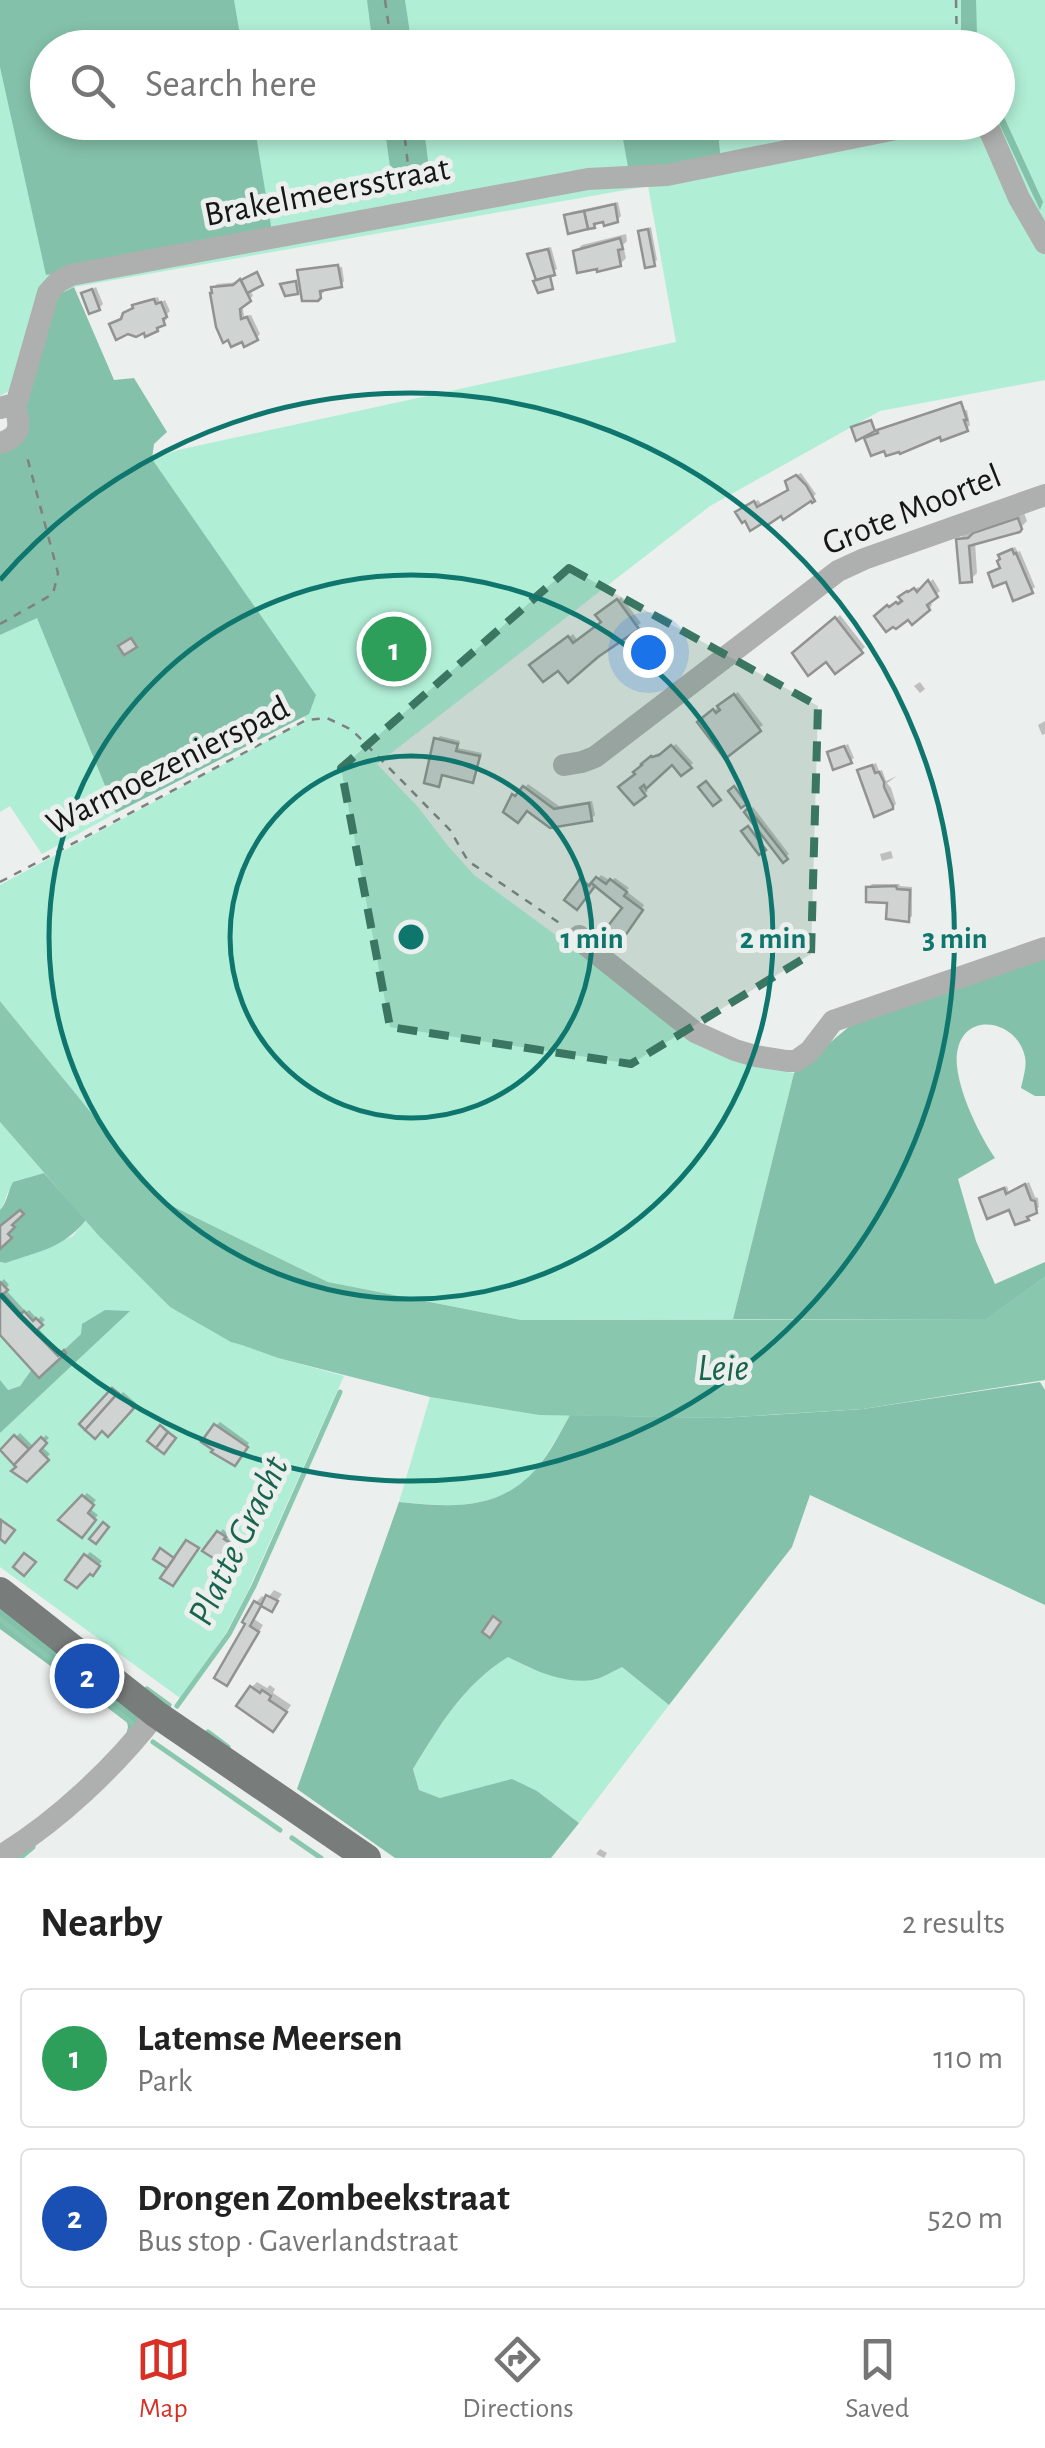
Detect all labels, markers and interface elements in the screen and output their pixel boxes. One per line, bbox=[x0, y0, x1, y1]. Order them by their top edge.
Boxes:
search box bbox=[30, 30, 1015, 140]
icon: search bbox=[65, 58, 120, 113]
text: Search here bbox=[145, 66, 317, 104]
street label: Brakelmeersstraat bbox=[202, 151, 452, 233]
street label: Grote Moortel bbox=[818, 458, 1006, 562]
pin: 1 bbox=[362, 612, 426, 686]
your location bbox=[623, 627, 674, 678]
street label: Warmoezenierspad bbox=[41, 690, 295, 842]
centre of rings bbox=[393, 919, 429, 955]
text: 1 min bbox=[560, 924, 624, 954]
text: 2 min bbox=[740, 924, 806, 954]
text: 3 min bbox=[922, 924, 988, 954]
water label: Leie bbox=[697, 1350, 749, 1388]
water label: Platte Gracht bbox=[182, 1450, 296, 1632]
pin: 2 bbox=[54, 1638, 120, 1714]
text: Nearby bbox=[40, 1902, 163, 1944]
text: 2 results bbox=[902, 1907, 1005, 1939]
text: Latemse Meersen bbox=[137, 2020, 403, 2058]
text: 1 bbox=[69, 2042, 80, 2074]
text: 110 m bbox=[933, 2042, 1003, 2074]
text: Park bbox=[137, 2065, 192, 2097]
text: Drongen Zombeekstraat bbox=[137, 2180, 510, 2218]
text: 2 bbox=[67, 2202, 82, 2234]
text: 520 m bbox=[927, 2202, 1003, 2234]
text: Bus stop · Gaverlandstraat bbox=[137, 2225, 458, 2257]
tab: Map bbox=[136, 2332, 191, 2426]
tab: Directions bbox=[462, 2332, 574, 2426]
tab: Saved bbox=[845, 2332, 909, 2426]

